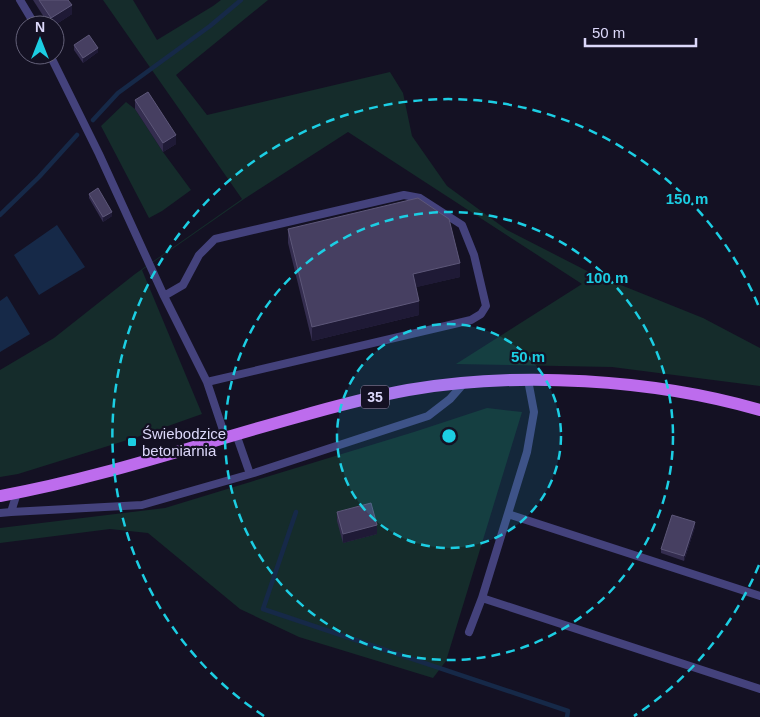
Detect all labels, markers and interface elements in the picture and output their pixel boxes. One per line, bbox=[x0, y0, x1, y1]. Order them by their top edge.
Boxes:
north arrow bbox=[15, 15, 65, 65]
scale bar bbox=[585, 15, 696, 47]
text: N bbox=[35, 19, 45, 35]
text: 50 m bbox=[592, 24, 625, 41]
text: 150 m bbox=[666, 190, 708, 207]
text: 100 m bbox=[586, 269, 628, 286]
text: 50 m bbox=[511, 348, 545, 365]
road number: 35 bbox=[361, 386, 389, 408]
place label: Świebodzice betoniarnia bbox=[142, 425, 226, 459]
centre of rings bbox=[440, 427, 458, 445]
marker: Świebodzice betoniarnia bbox=[126, 436, 138, 448]

